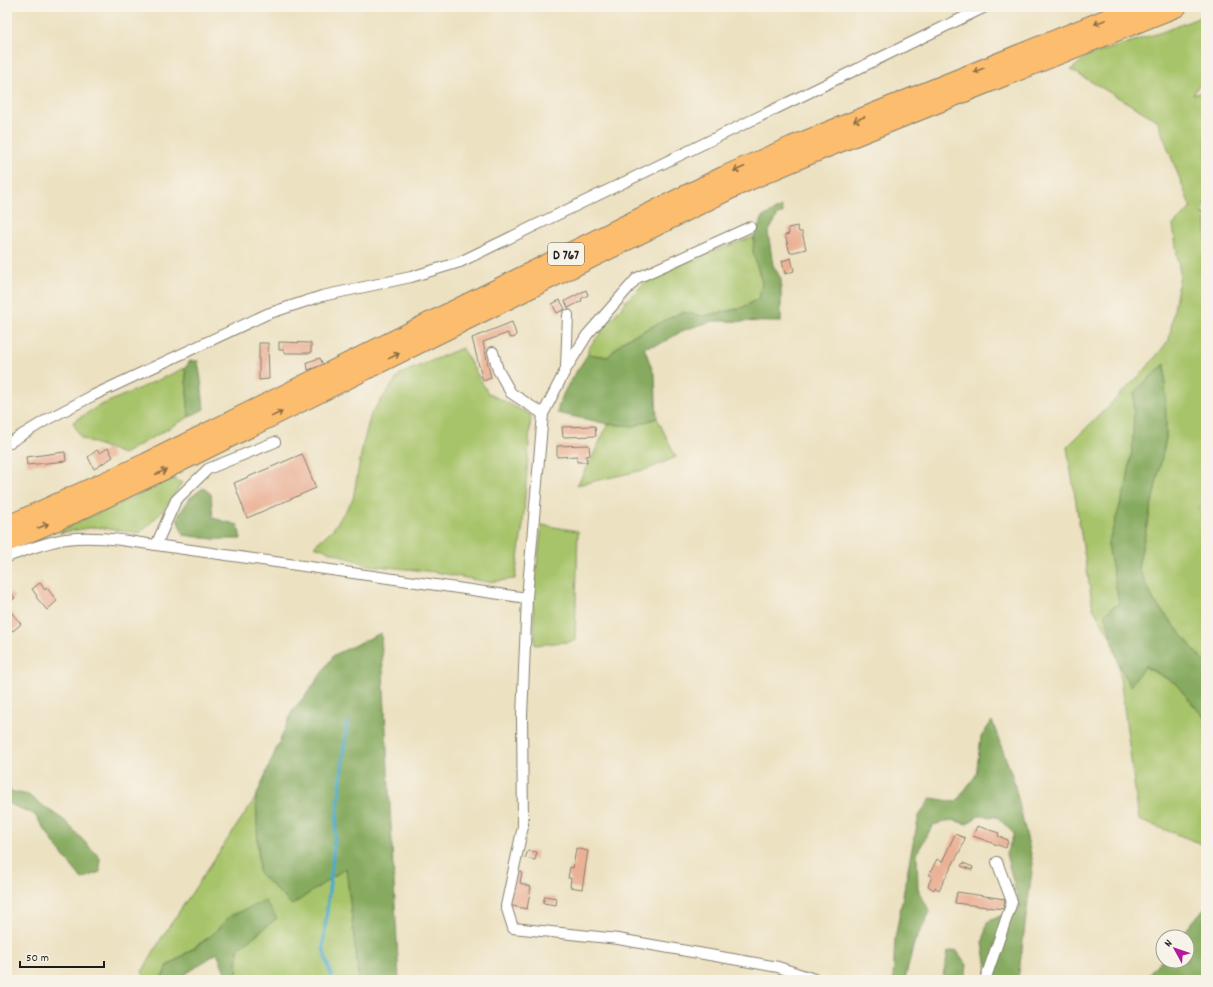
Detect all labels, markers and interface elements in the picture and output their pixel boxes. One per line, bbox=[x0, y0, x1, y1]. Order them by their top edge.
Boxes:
one-way arrow bbox=[1094, 18, 1106, 26]
one-way arrow bbox=[974, 67, 986, 75]
one-way arrow bbox=[853, 116, 865, 124]
one-way arrow bbox=[733, 166, 745, 174]
road number: D 767 bbox=[548, 243, 584, 265]
one-way arrow bbox=[387, 352, 399, 359]
one-way arrow bbox=[271, 410, 283, 417]
one-way arrow bbox=[154, 468, 166, 475]
one-way arrow bbox=[36, 522, 48, 530]
north arrow bbox=[1155, 929, 1195, 969]
text: N bbox=[1161, 936, 1177, 951]
scale bar bbox=[20, 943, 104, 969]
text: 50 m bbox=[26, 950, 49, 967]

